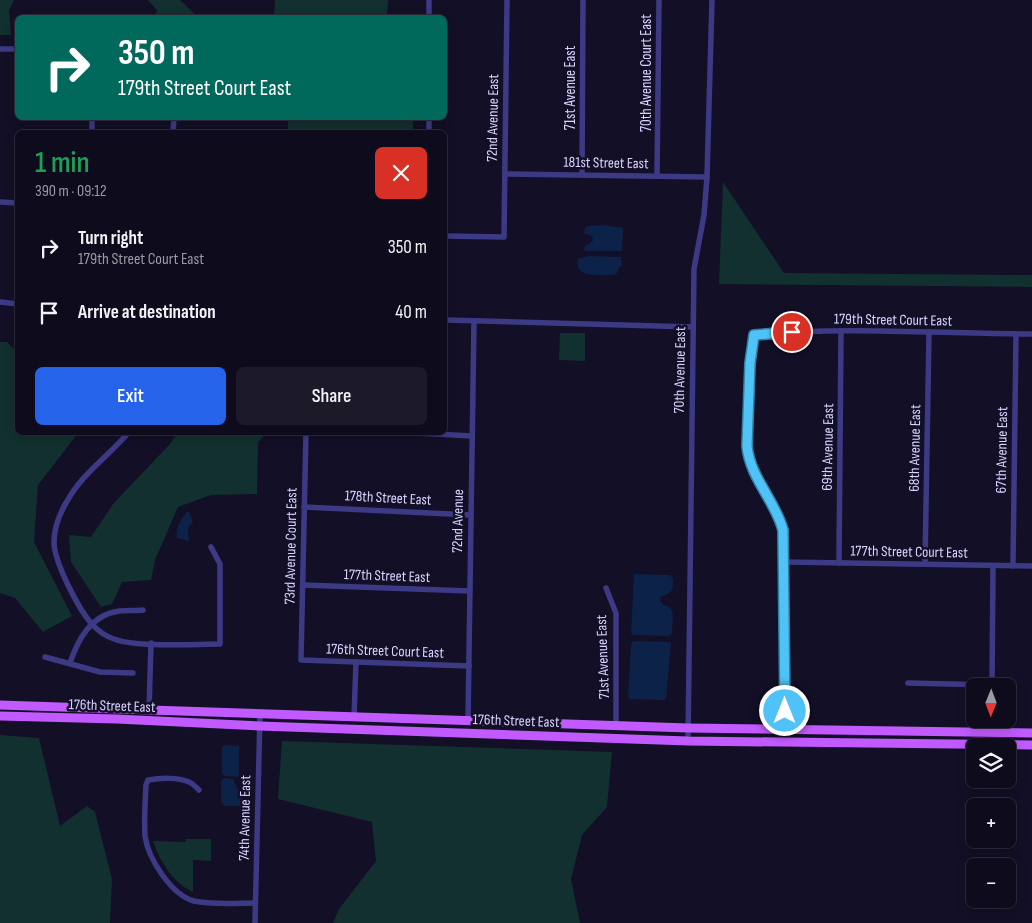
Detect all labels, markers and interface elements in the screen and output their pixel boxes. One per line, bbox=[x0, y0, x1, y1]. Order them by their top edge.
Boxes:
street label: 70th Avenue Court East bbox=[637, 14, 656, 132]
text: 350 m bbox=[118, 32, 194, 75]
icon: right bbox=[35, 35, 100, 100]
street label: 71st Avenue East bbox=[561, 45, 580, 130]
street label: 72nd Avenue East bbox=[483, 73, 503, 162]
text: 179th Street Court East bbox=[118, 75, 291, 102]
text: 1 min bbox=[35, 145, 90, 181]
button: close bbox=[375, 147, 427, 199]
street label: 181st Street East bbox=[563, 153, 649, 173]
text: 390 m · 09:12 bbox=[35, 182, 107, 201]
text: Turn right bbox=[78, 227, 143, 250]
icon: right bbox=[35, 234, 63, 262]
text: 350 m bbox=[388, 236, 427, 259]
text: 179th Street Court East bbox=[78, 250, 204, 269]
icon: arrive bbox=[35, 299, 63, 327]
text: Arrive at destination bbox=[78, 301, 216, 324]
text: 40 m bbox=[395, 301, 427, 324]
street label: 179th Street Court East bbox=[834, 309, 953, 331]
pin bbox=[771, 311, 813, 353]
icon: arrive bbox=[778, 318, 806, 346]
street label: 70th Avenue East bbox=[670, 326, 690, 414]
button: Exit bbox=[35, 367, 226, 425]
button: Share bbox=[236, 367, 427, 425]
street label: 69th Avenue East bbox=[818, 403, 838, 491]
street label: 68th Avenue East bbox=[905, 404, 925, 492]
street label: 67th Avenue East bbox=[992, 406, 1012, 494]
street label: 178th Street East bbox=[344, 486, 432, 510]
street label: 73rd Avenue Court East bbox=[280, 487, 302, 605]
street label: 72nd Avenue bbox=[448, 489, 468, 553]
street label: 177th Street Court East bbox=[850, 541, 968, 563]
street label: 177th Street East bbox=[343, 565, 431, 587]
street label: 71st Avenue East bbox=[592, 614, 614, 700]
street label: 176th Street Court East bbox=[326, 639, 445, 663]
north arrow bbox=[966, 678, 1016, 728]
map controls bbox=[966, 678, 1016, 908]
position arrow bbox=[758, 684, 810, 736]
street label: 176th Street East bbox=[68, 695, 156, 717]
street label: 176th Street East bbox=[472, 710, 560, 732]
button: layers bbox=[966, 738, 1016, 788]
street label: 74th Avenue East bbox=[235, 775, 255, 861]
button: + bbox=[966, 798, 1016, 848]
button: − bbox=[966, 858, 1016, 908]

